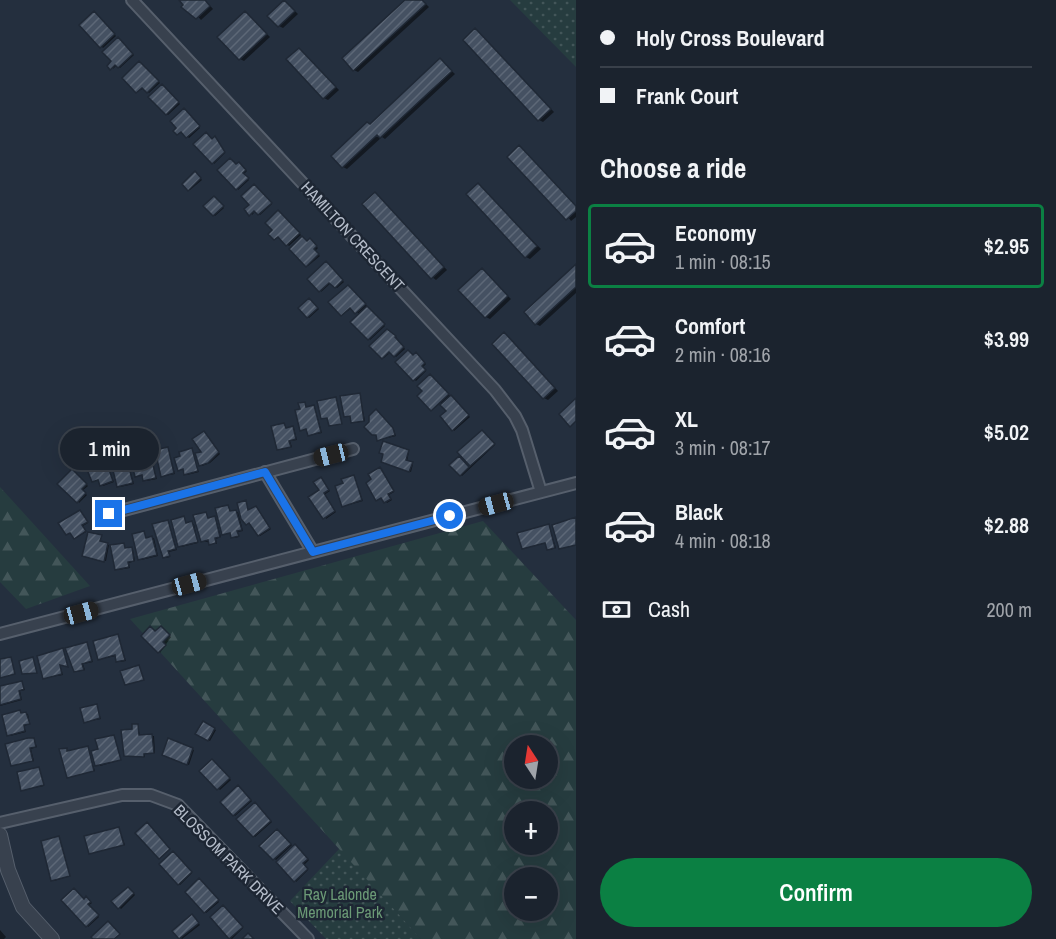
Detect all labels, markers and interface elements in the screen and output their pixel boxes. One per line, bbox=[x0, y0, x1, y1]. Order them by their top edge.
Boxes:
text: Holy Cross Boulevard bbox=[636, 23, 824, 53]
text: Frank Court bbox=[636, 81, 738, 111]
text: Choose a ride bbox=[600, 150, 746, 186]
street label: HAMILTON CRESCENT bbox=[296, 176, 410, 296]
text: Economy bbox=[675, 218, 756, 248]
icon: car bbox=[603, 219, 657, 273]
text: $2.95 bbox=[984, 231, 1029, 261]
text: 1 min · 08:15 bbox=[675, 248, 771, 275]
text: Comfort bbox=[675, 311, 745, 341]
icon: car bbox=[603, 312, 657, 366]
text: $3.99 bbox=[984, 324, 1029, 354]
text: 2 min · 08:16 bbox=[675, 341, 771, 368]
text: XL bbox=[675, 404, 698, 434]
icon: car bbox=[603, 405, 657, 459]
text: $5.02 bbox=[984, 417, 1029, 447]
callout: 1 min bbox=[60, 427, 158, 469]
text: 3 min · 08:17 bbox=[675, 434, 771, 461]
text: 1 min bbox=[88, 435, 131, 462]
car bbox=[311, 442, 351, 468]
car bbox=[476, 491, 516, 517]
text: Black bbox=[675, 497, 723, 527]
icon: car bbox=[603, 498, 657, 552]
route end bbox=[95, 500, 122, 527]
route start bbox=[436, 502, 463, 529]
text: $2.88 bbox=[984, 510, 1029, 540]
text: 4 min · 08:18 bbox=[675, 527, 771, 554]
car bbox=[169, 571, 209, 597]
icon: cash bbox=[600, 593, 633, 626]
text: Cash bbox=[648, 594, 690, 624]
text: 200 m bbox=[986, 596, 1032, 623]
car bbox=[61, 600, 101, 626]
north arrow bbox=[504, 735, 558, 789]
map controls bbox=[504, 735, 558, 921]
street label: BLOSSOM PARK DRIVE bbox=[169, 799, 289, 919]
button: + bbox=[504, 801, 558, 855]
button: Confirm bbox=[600, 858, 1032, 927]
button: − bbox=[504, 867, 558, 921]
park label: Ray Lalonde Memorial Park bbox=[297, 883, 383, 923]

